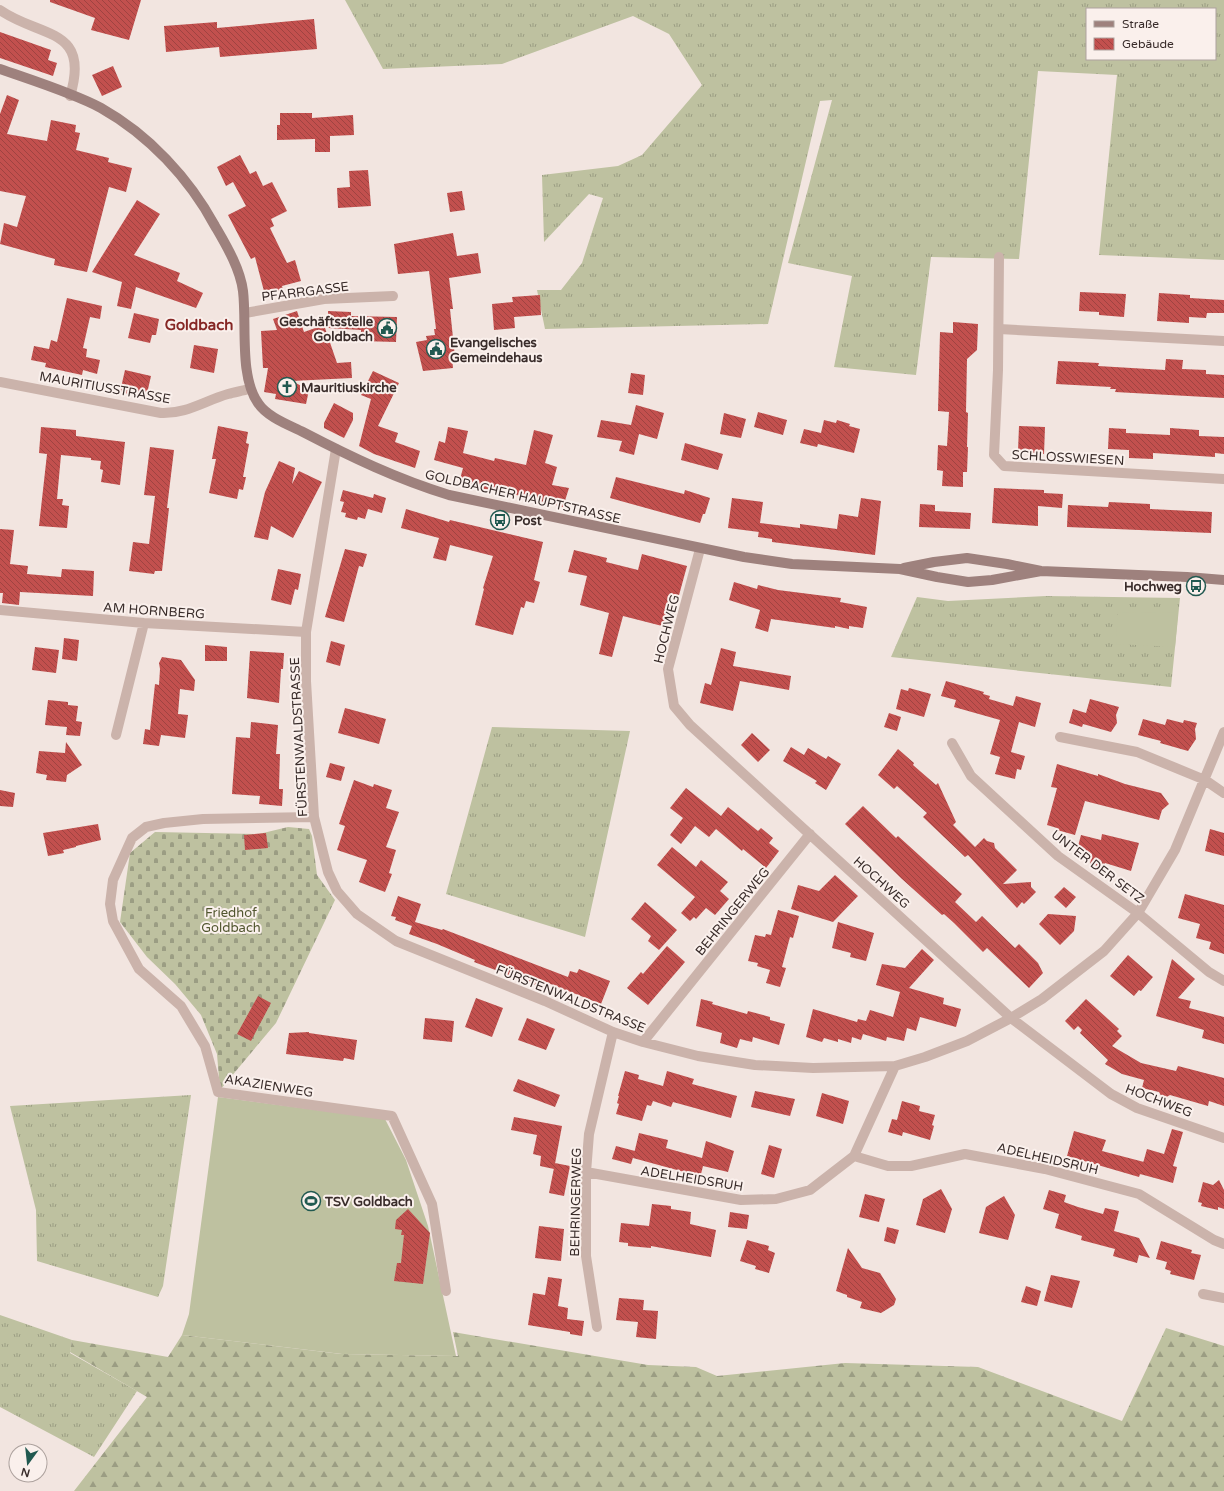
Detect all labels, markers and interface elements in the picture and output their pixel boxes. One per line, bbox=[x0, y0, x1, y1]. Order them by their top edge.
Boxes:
legend bbox=[1086, 8, 1216, 60]
text: Straße bbox=[1122, 17, 1159, 31]
text: Gebäude bbox=[1122, 37, 1174, 51]
street label: PFARRGASSE bbox=[260, 279, 350, 305]
place label: Geschäftsstelle Goldbach bbox=[279, 314, 374, 345]
district label: Goldbach bbox=[165, 316, 233, 334]
public building icon: Geschäftsstelle Goldbach bbox=[376, 317, 398, 339]
place label: Evangelisches Gemeindehaus bbox=[450, 335, 543, 366]
public building icon: Evangelisches Gemeindehaus bbox=[425, 338, 447, 360]
street label: MAURITIUSSTRASSE bbox=[38, 369, 172, 407]
church icon: Mauritiuskirche bbox=[276, 376, 298, 398]
place label: Mauritiuskirche bbox=[301, 380, 397, 396]
street label: SCHLOSSWIESEN bbox=[1011, 447, 1125, 469]
street label: GOLDBACHER HAUPTSTRASSE bbox=[423, 467, 622, 527]
bus stop icon: Post bbox=[489, 509, 511, 531]
place label: Post bbox=[514, 513, 542, 529]
bus stop icon: Hochweg bbox=[1185, 575, 1207, 597]
place label: Hochweg bbox=[1124, 579, 1182, 595]
street label: HOCHWEG bbox=[651, 593, 683, 665]
street label: AM HORNBERG bbox=[102, 599, 205, 623]
street label: FÜRSTENWALDSTRASSE bbox=[287, 657, 311, 817]
street label: UNTER DER SETZ bbox=[1048, 827, 1147, 907]
street label: HOCHWEG bbox=[850, 853, 913, 912]
street label: BEHRINGERWEG bbox=[692, 864, 773, 959]
park label: Friedhof Goldbach bbox=[201, 905, 261, 936]
street label: FÜRSTENWALDSTRASSE bbox=[493, 962, 648, 1036]
street label: AKAZIENWEG bbox=[223, 1071, 314, 1101]
street label: HOCHWEG bbox=[1123, 1081, 1194, 1121]
street label: ADELHEIDSRUH bbox=[995, 1140, 1100, 1178]
street label: BEHRINGERWEG bbox=[567, 1147, 585, 1257]
street label: ADELHEIDSRUH bbox=[639, 1163, 744, 1195]
sports icon: TSV Goldbach bbox=[300, 1190, 322, 1212]
place label: TSV Goldbach bbox=[324, 1194, 413, 1210]
north arrow bbox=[8, 1443, 48, 1483]
text: N bbox=[20, 1465, 31, 1480]

